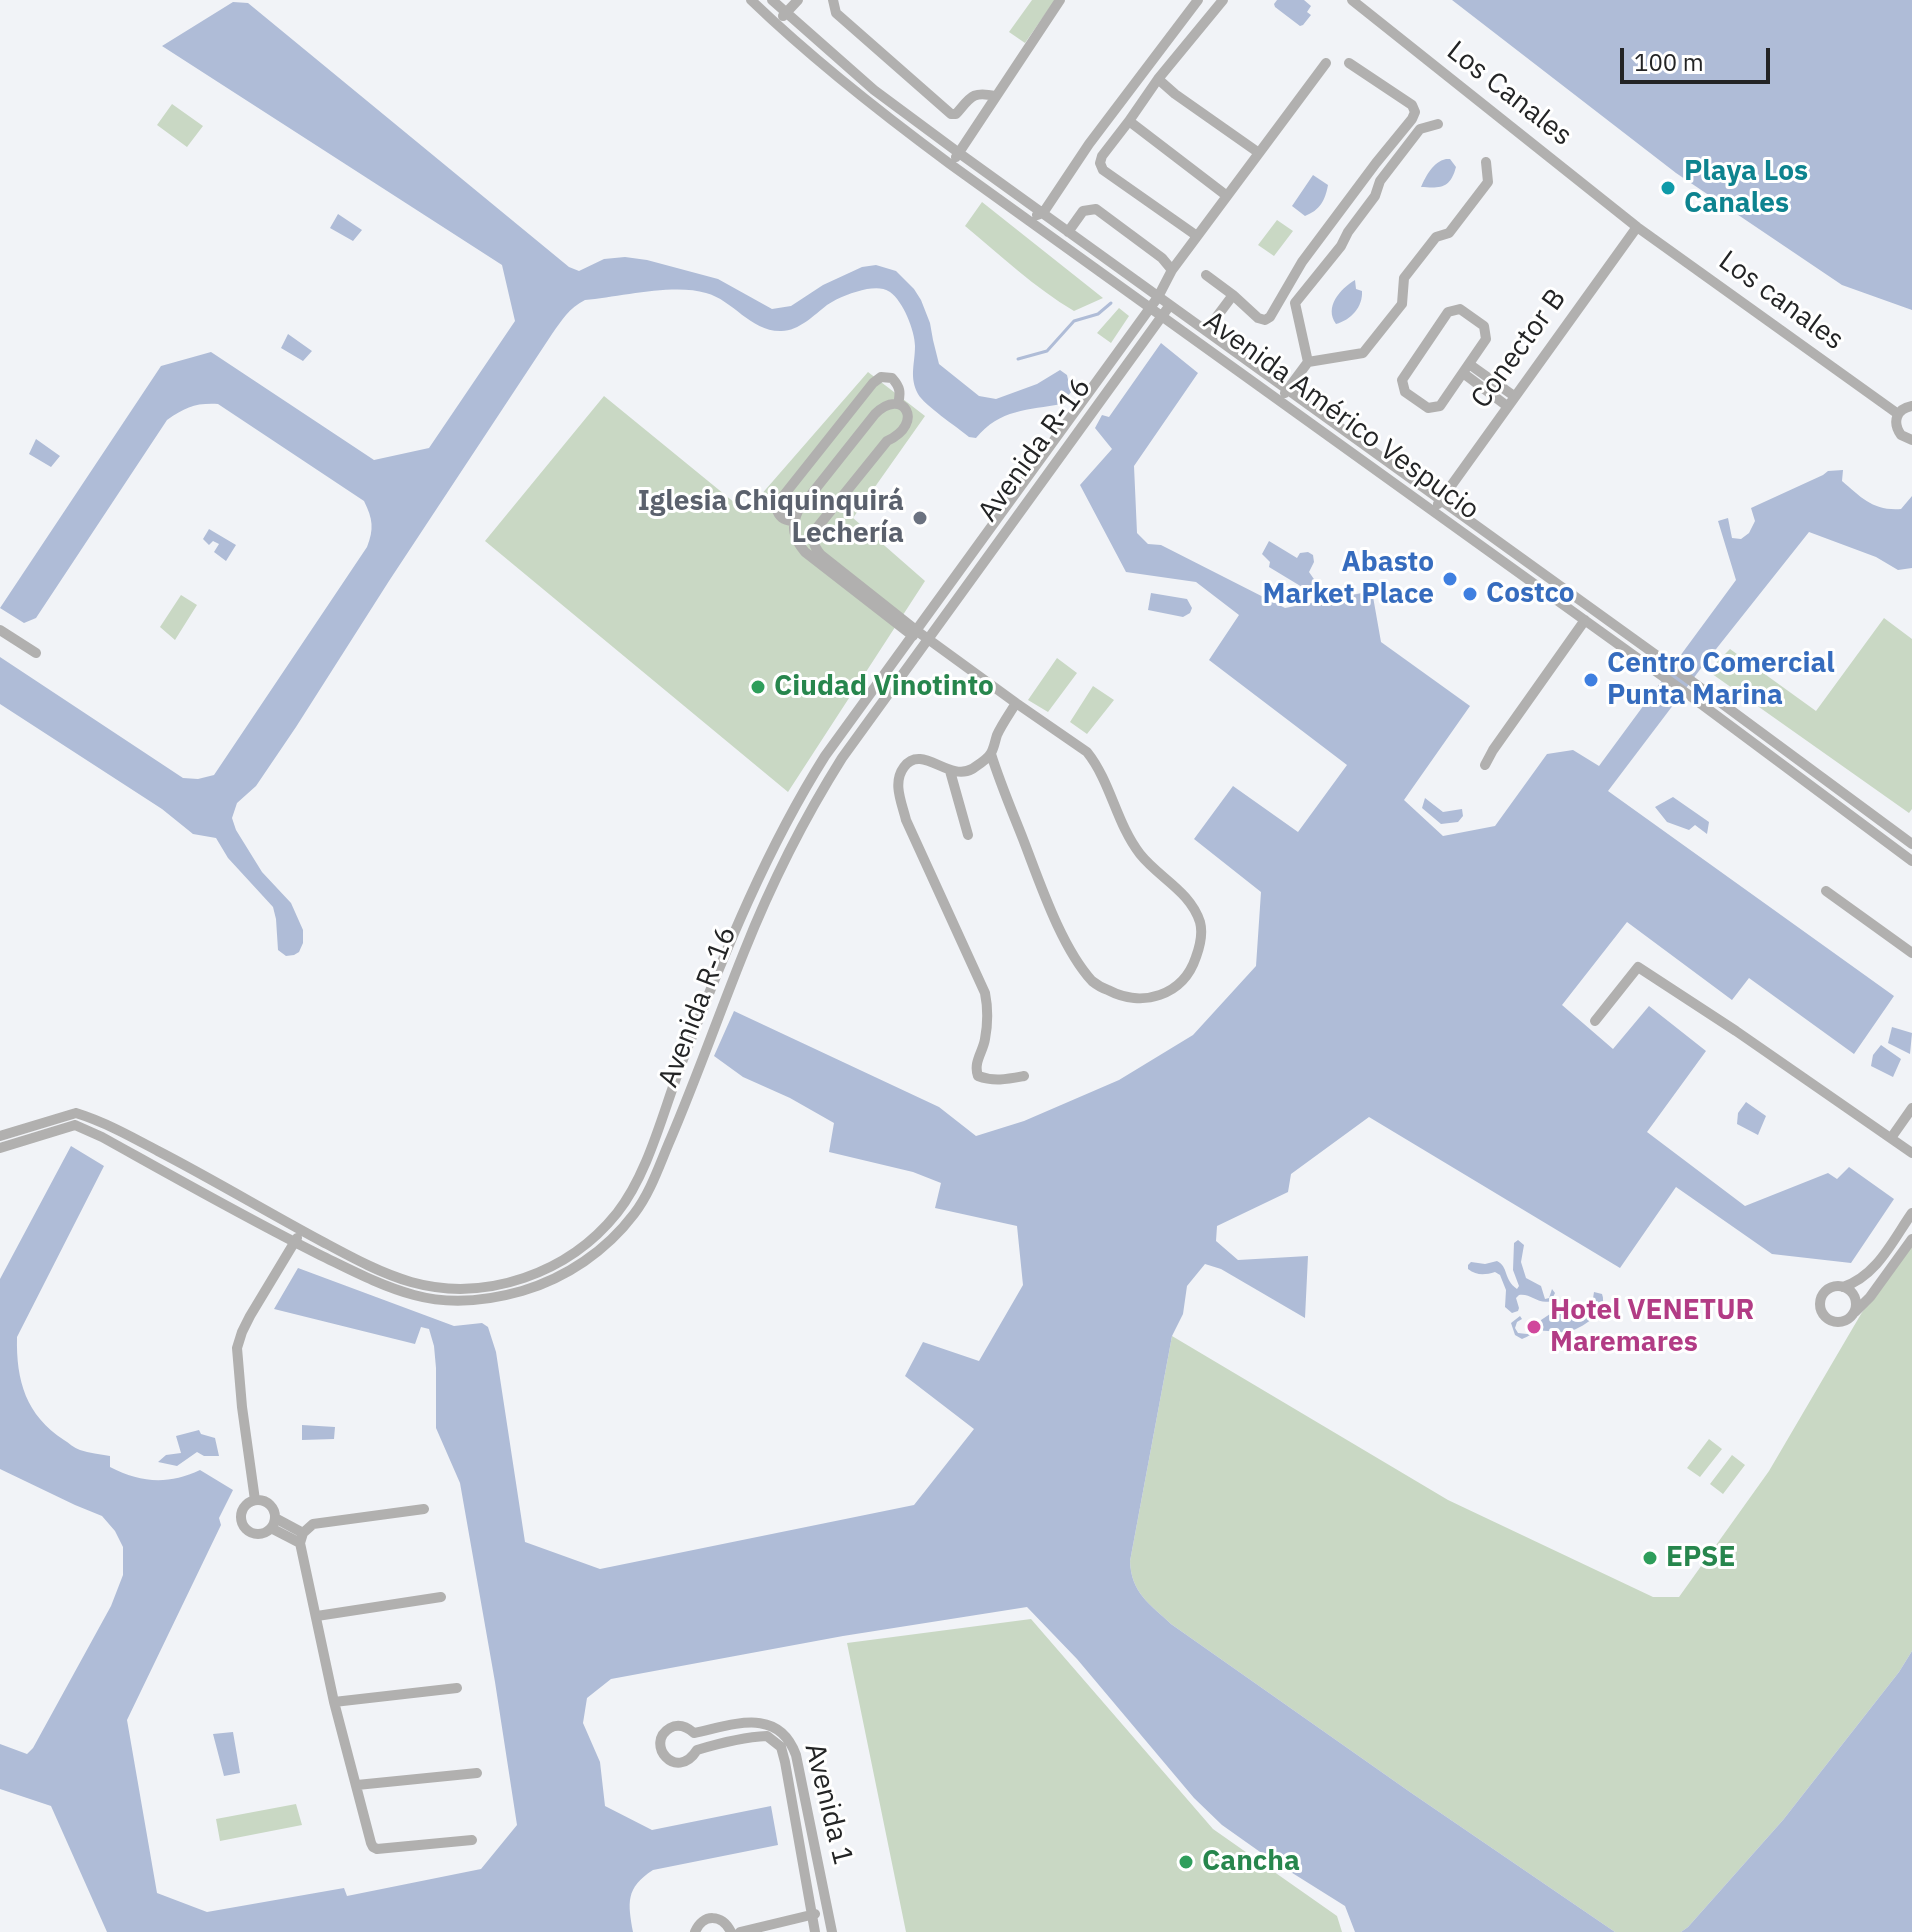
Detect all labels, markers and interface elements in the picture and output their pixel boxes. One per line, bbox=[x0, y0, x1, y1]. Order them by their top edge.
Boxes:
scale bar bbox=[1624, 32, 1774, 82]
street label: Los Canales bbox=[1440, 35, 1578, 153]
text: 100 m bbox=[1634, 46, 1704, 78]
place label: Playa Los Canales bbox=[1684, 155, 1808, 221]
marker: Playa Los Canales bbox=[1659, 179, 1677, 197]
street label: Los canales bbox=[1712, 244, 1850, 358]
street label: Conector B bbox=[1465, 283, 1573, 415]
street label: Avenida Américo Vespucio bbox=[1197, 305, 1485, 527]
street label: Avenida R-16 bbox=[972, 372, 1098, 528]
place label: Iglesia Chiquinquirá Lechería bbox=[638, 485, 904, 551]
marker: Iglesia Chiquinquirá Lechería bbox=[911, 509, 929, 527]
place label: Abasto Market Place bbox=[1263, 546, 1434, 612]
marker: Abasto Market Place bbox=[1441, 570, 1459, 588]
place label: Costco bbox=[1486, 577, 1575, 611]
marker: Costco bbox=[1461, 585, 1479, 603]
place label: Centro Comercial Punta Marina bbox=[1607, 647, 1835, 713]
place label: Ciudad Vinotinto bbox=[774, 670, 994, 704]
marker: Centro Comercial Punta Marina bbox=[1582, 671, 1600, 689]
marker: Ciudad Vinotinto bbox=[749, 678, 767, 696]
street label: Avenida R-16 bbox=[652, 922, 744, 1092]
place label: Hotel VENETUR Maremares bbox=[1550, 1294, 1754, 1360]
marker: Hotel VENETUR Maremares bbox=[1525, 1318, 1543, 1336]
place label: EPSE bbox=[1666, 1541, 1736, 1575]
marker: EPSE bbox=[1641, 1549, 1659, 1567]
street label: Avenida 1 bbox=[797, 1740, 859, 1868]
place label: Cancha bbox=[1202, 1845, 1300, 1879]
marker: Cancha bbox=[1177, 1853, 1195, 1871]

